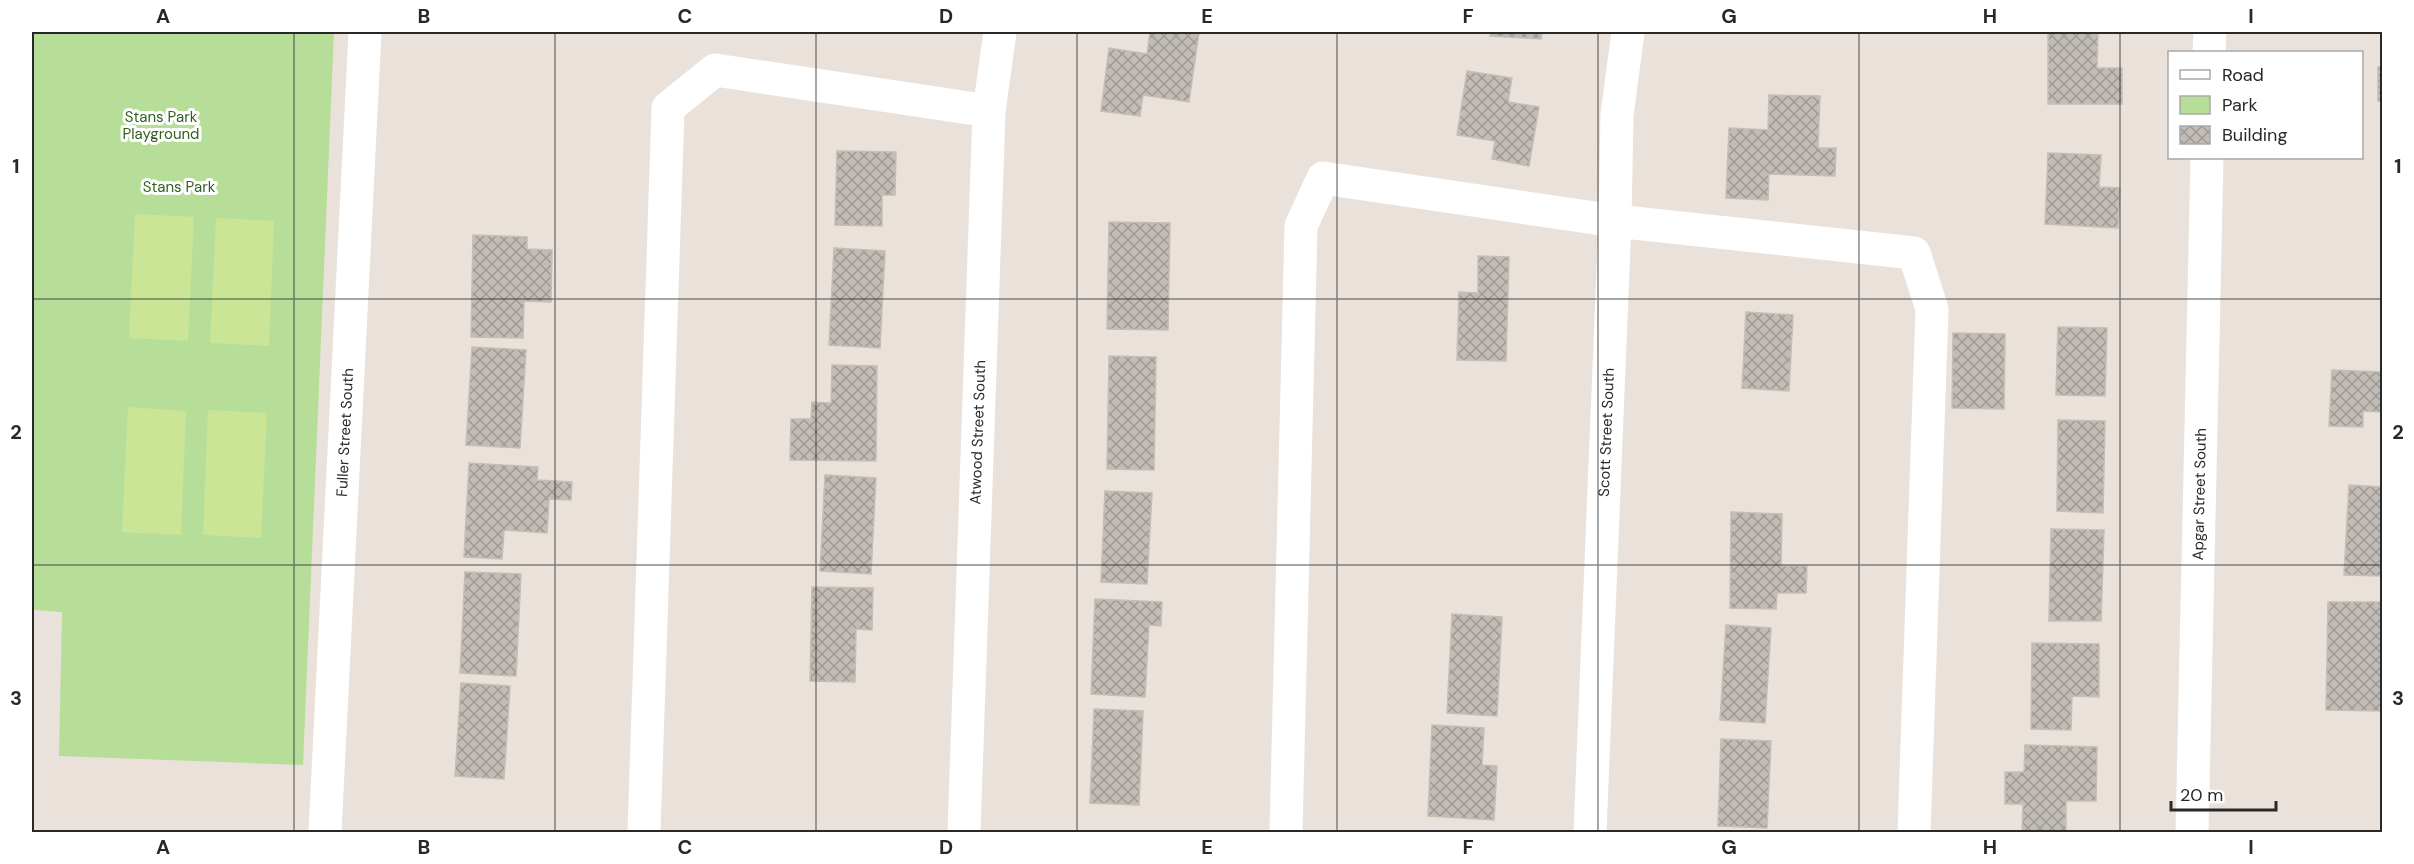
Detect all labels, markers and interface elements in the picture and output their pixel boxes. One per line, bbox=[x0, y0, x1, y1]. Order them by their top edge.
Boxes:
text: A bbox=[156, 3, 170, 29]
text: B bbox=[418, 3, 430, 29]
text: C bbox=[678, 3, 692, 29]
text: D bbox=[939, 3, 953, 29]
text: E bbox=[1201, 3, 1213, 29]
text: F bbox=[1462, 3, 1474, 29]
text: G bbox=[1721, 3, 1737, 29]
text: H bbox=[1983, 3, 1997, 29]
text: I bbox=[2248, 3, 2254, 29]
legend bbox=[2168, 51, 2363, 159]
text: Road bbox=[2222, 63, 2264, 87]
text: Park bbox=[2222, 93, 2258, 117]
park label: Stans Park Playground bbox=[123, 107, 200, 144]
text: Building bbox=[2222, 123, 2287, 147]
text: 1 bbox=[12, 153, 20, 179]
text: 1 bbox=[2394, 153, 2402, 179]
park label: Stans Park bbox=[143, 177, 216, 197]
street label: Atwood Street South bbox=[965, 359, 990, 505]
street label: Scott Street South bbox=[1594, 367, 1619, 497]
street label: Fuller Street South bbox=[332, 368, 358, 497]
text: 2 bbox=[10, 419, 22, 445]
text: 2 bbox=[2392, 419, 2404, 445]
street label: Apgar Street South bbox=[2188, 428, 2211, 561]
text: 3 bbox=[10, 685, 22, 711]
text: 3 bbox=[2392, 685, 2404, 711]
scale bar bbox=[2171, 774, 2276, 812]
text: 20 m bbox=[2180, 783, 2223, 807]
text: A bbox=[156, 834, 170, 860]
text: B bbox=[418, 834, 430, 860]
text: C bbox=[678, 834, 692, 860]
text: D bbox=[939, 834, 953, 860]
text: E bbox=[1201, 834, 1213, 860]
text: F bbox=[1462, 834, 1474, 860]
text: G bbox=[1721, 834, 1737, 860]
text: H bbox=[1983, 834, 1997, 860]
text: I bbox=[2248, 834, 2254, 860]

